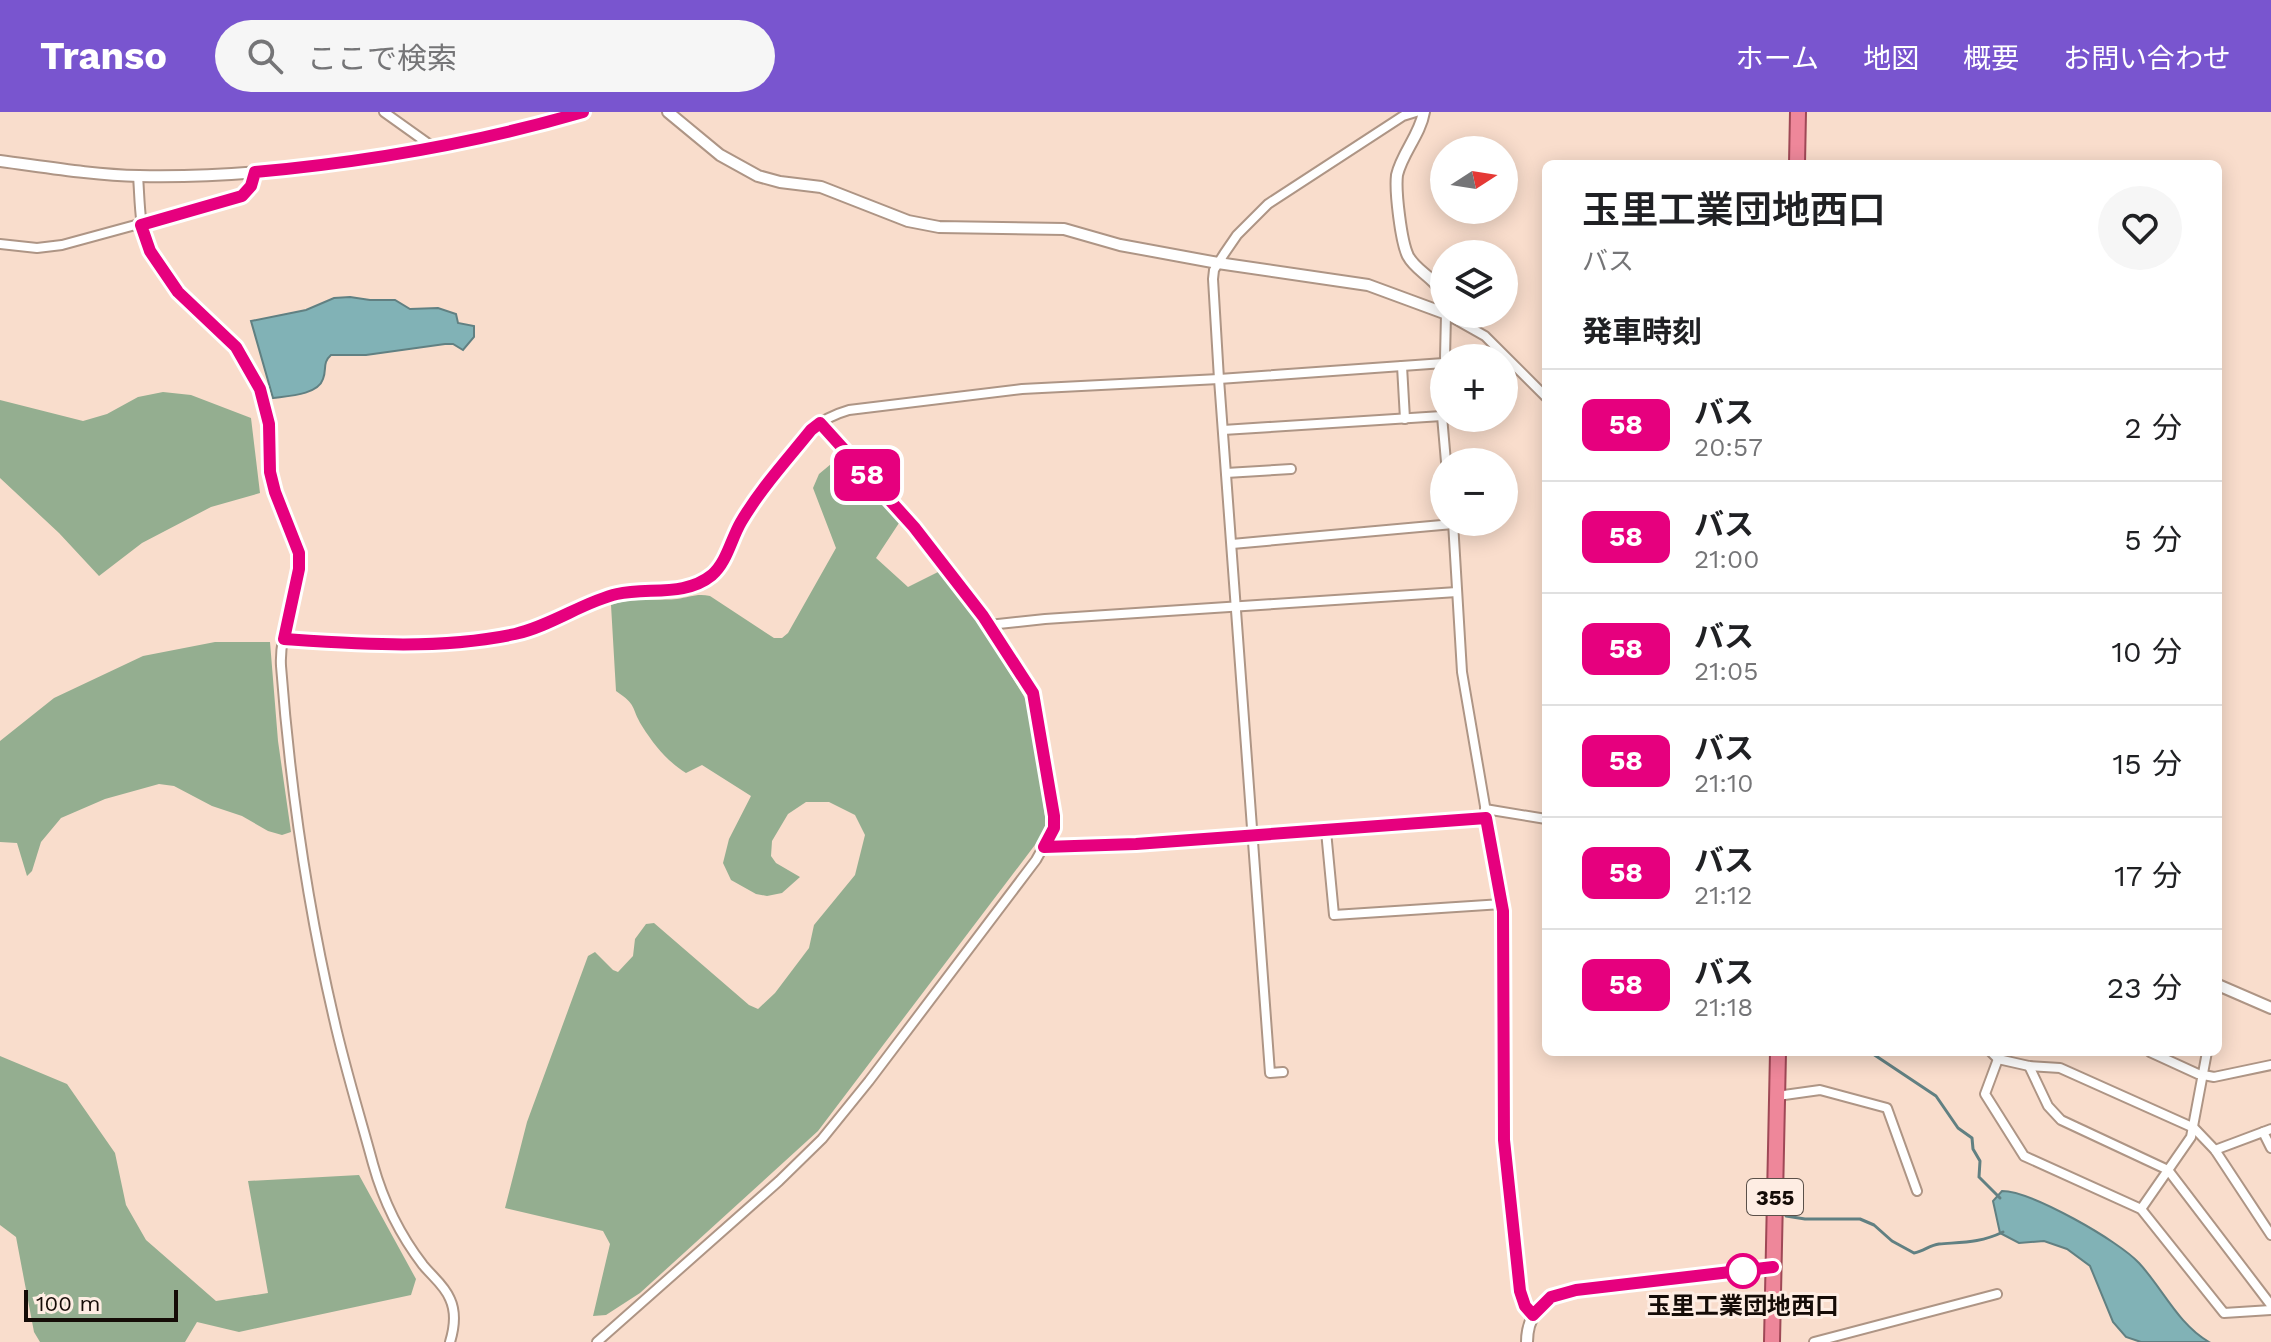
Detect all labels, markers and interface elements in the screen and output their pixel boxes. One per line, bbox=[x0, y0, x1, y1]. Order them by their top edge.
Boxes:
search box bbox=[215, 20, 775, 92]
text: Transo bbox=[40, 34, 167, 78]
icon: search bbox=[243, 34, 287, 78]
text: ここで検索 bbox=[307, 41, 457, 76]
text: ホーム bbox=[1736, 42, 1819, 75]
text: 地図 bbox=[1863, 42, 1919, 75]
text: 概要 bbox=[1963, 42, 2019, 75]
text: お問い合わせ bbox=[2063, 42, 2231, 75]
north arrow bbox=[1430, 136, 1518, 224]
map controls bbox=[1430, 136, 1518, 536]
button: heart bbox=[2098, 186, 2182, 270]
text: 玉里工業団地西口 bbox=[1582, 188, 1886, 232]
button: layers bbox=[1430, 240, 1518, 328]
text: バス bbox=[1582, 246, 1634, 276]
text: 発車時刻 bbox=[1582, 314, 1702, 349]
button: + bbox=[1430, 344, 1518, 432]
text: バス bbox=[1694, 395, 1754, 430]
text: 58 bbox=[1609, 408, 1643, 441]
text: 2 分 bbox=[2124, 410, 2182, 445]
text: 20:57 bbox=[1694, 432, 1763, 462]
button: − bbox=[1430, 448, 1518, 536]
line badge: 58 bbox=[831, 449, 903, 501]
text: 58 bbox=[850, 458, 884, 491]
text: バス bbox=[1694, 507, 1754, 542]
text: 58 bbox=[1609, 520, 1643, 553]
text: 5 分 bbox=[2124, 522, 2182, 557]
text: 21:00 bbox=[1694, 544, 1759, 574]
text: バス bbox=[1694, 619, 1754, 654]
text: 58 bbox=[1609, 632, 1643, 665]
text: 10 分 bbox=[2111, 634, 2182, 669]
text: 21:05 bbox=[1694, 656, 1758, 686]
text: バス bbox=[1694, 731, 1754, 766]
text: 58 bbox=[1609, 744, 1643, 777]
text: 15 分 bbox=[2113, 746, 2182, 781]
text: 21:10 bbox=[1694, 768, 1753, 798]
text: バス bbox=[1694, 843, 1754, 878]
text: 58 bbox=[1609, 856, 1643, 889]
text: 17 分 bbox=[2114, 858, 2182, 893]
text: 21:12 bbox=[1694, 880, 1752, 910]
text: バス bbox=[1694, 955, 1754, 990]
text: 58 bbox=[1609, 968, 1643, 1001]
text: 23 分 bbox=[2107, 970, 2182, 1005]
text: 21:18 bbox=[1694, 992, 1753, 1022]
road number: 355 bbox=[1747, 1179, 1803, 1215]
marker: 玉里工業団地西口 bbox=[1726, 1254, 1760, 1288]
scale bar bbox=[24, 1286, 178, 1322]
text: 100 m bbox=[36, 1291, 100, 1316]
place label: 玉里工業団地西口 bbox=[1647, 1292, 1839, 1320]

